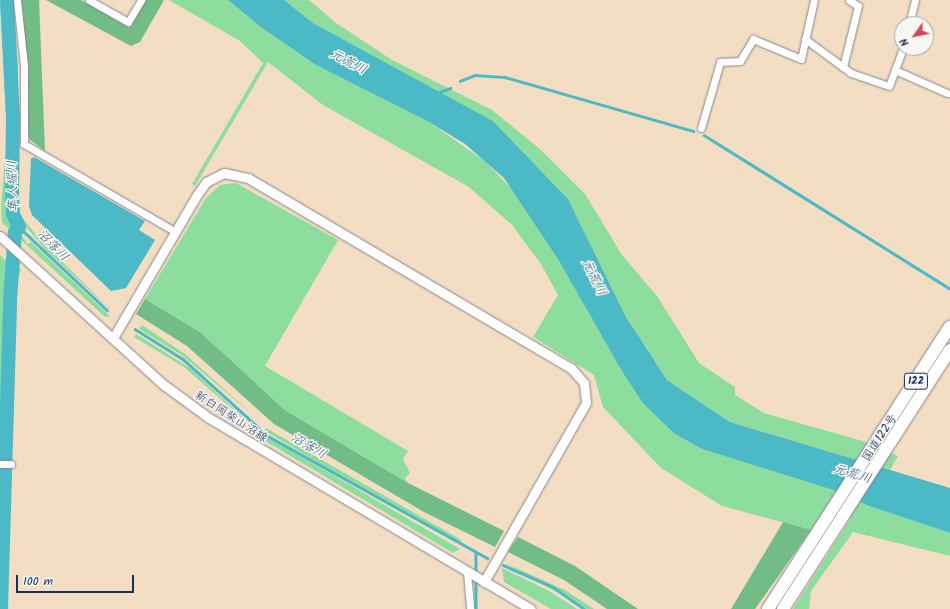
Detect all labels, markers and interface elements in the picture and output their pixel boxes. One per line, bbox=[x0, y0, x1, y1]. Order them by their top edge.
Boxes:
north arrow bbox=[894, 16, 934, 56]
text: N bbox=[895, 34, 914, 50]
water label: 元荒川 bbox=[327, 47, 369, 79]
water label: 隼人堀川 bbox=[5, 160, 23, 212]
water label: 沼落川 bbox=[33, 227, 71, 265]
water label: 元荒川 bbox=[577, 257, 609, 299]
road number: 122 bbox=[903, 372, 929, 390]
street label: 新白岡柴山沼線 bbox=[192, 388, 270, 446]
street label: 国道122号 bbox=[859, 412, 901, 464]
water label: 沼落川 bbox=[287, 430, 329, 464]
water label: 元荒川 bbox=[831, 462, 873, 488]
scale bar bbox=[18, 567, 136, 593]
text: 100 m bbox=[23, 572, 53, 591]

